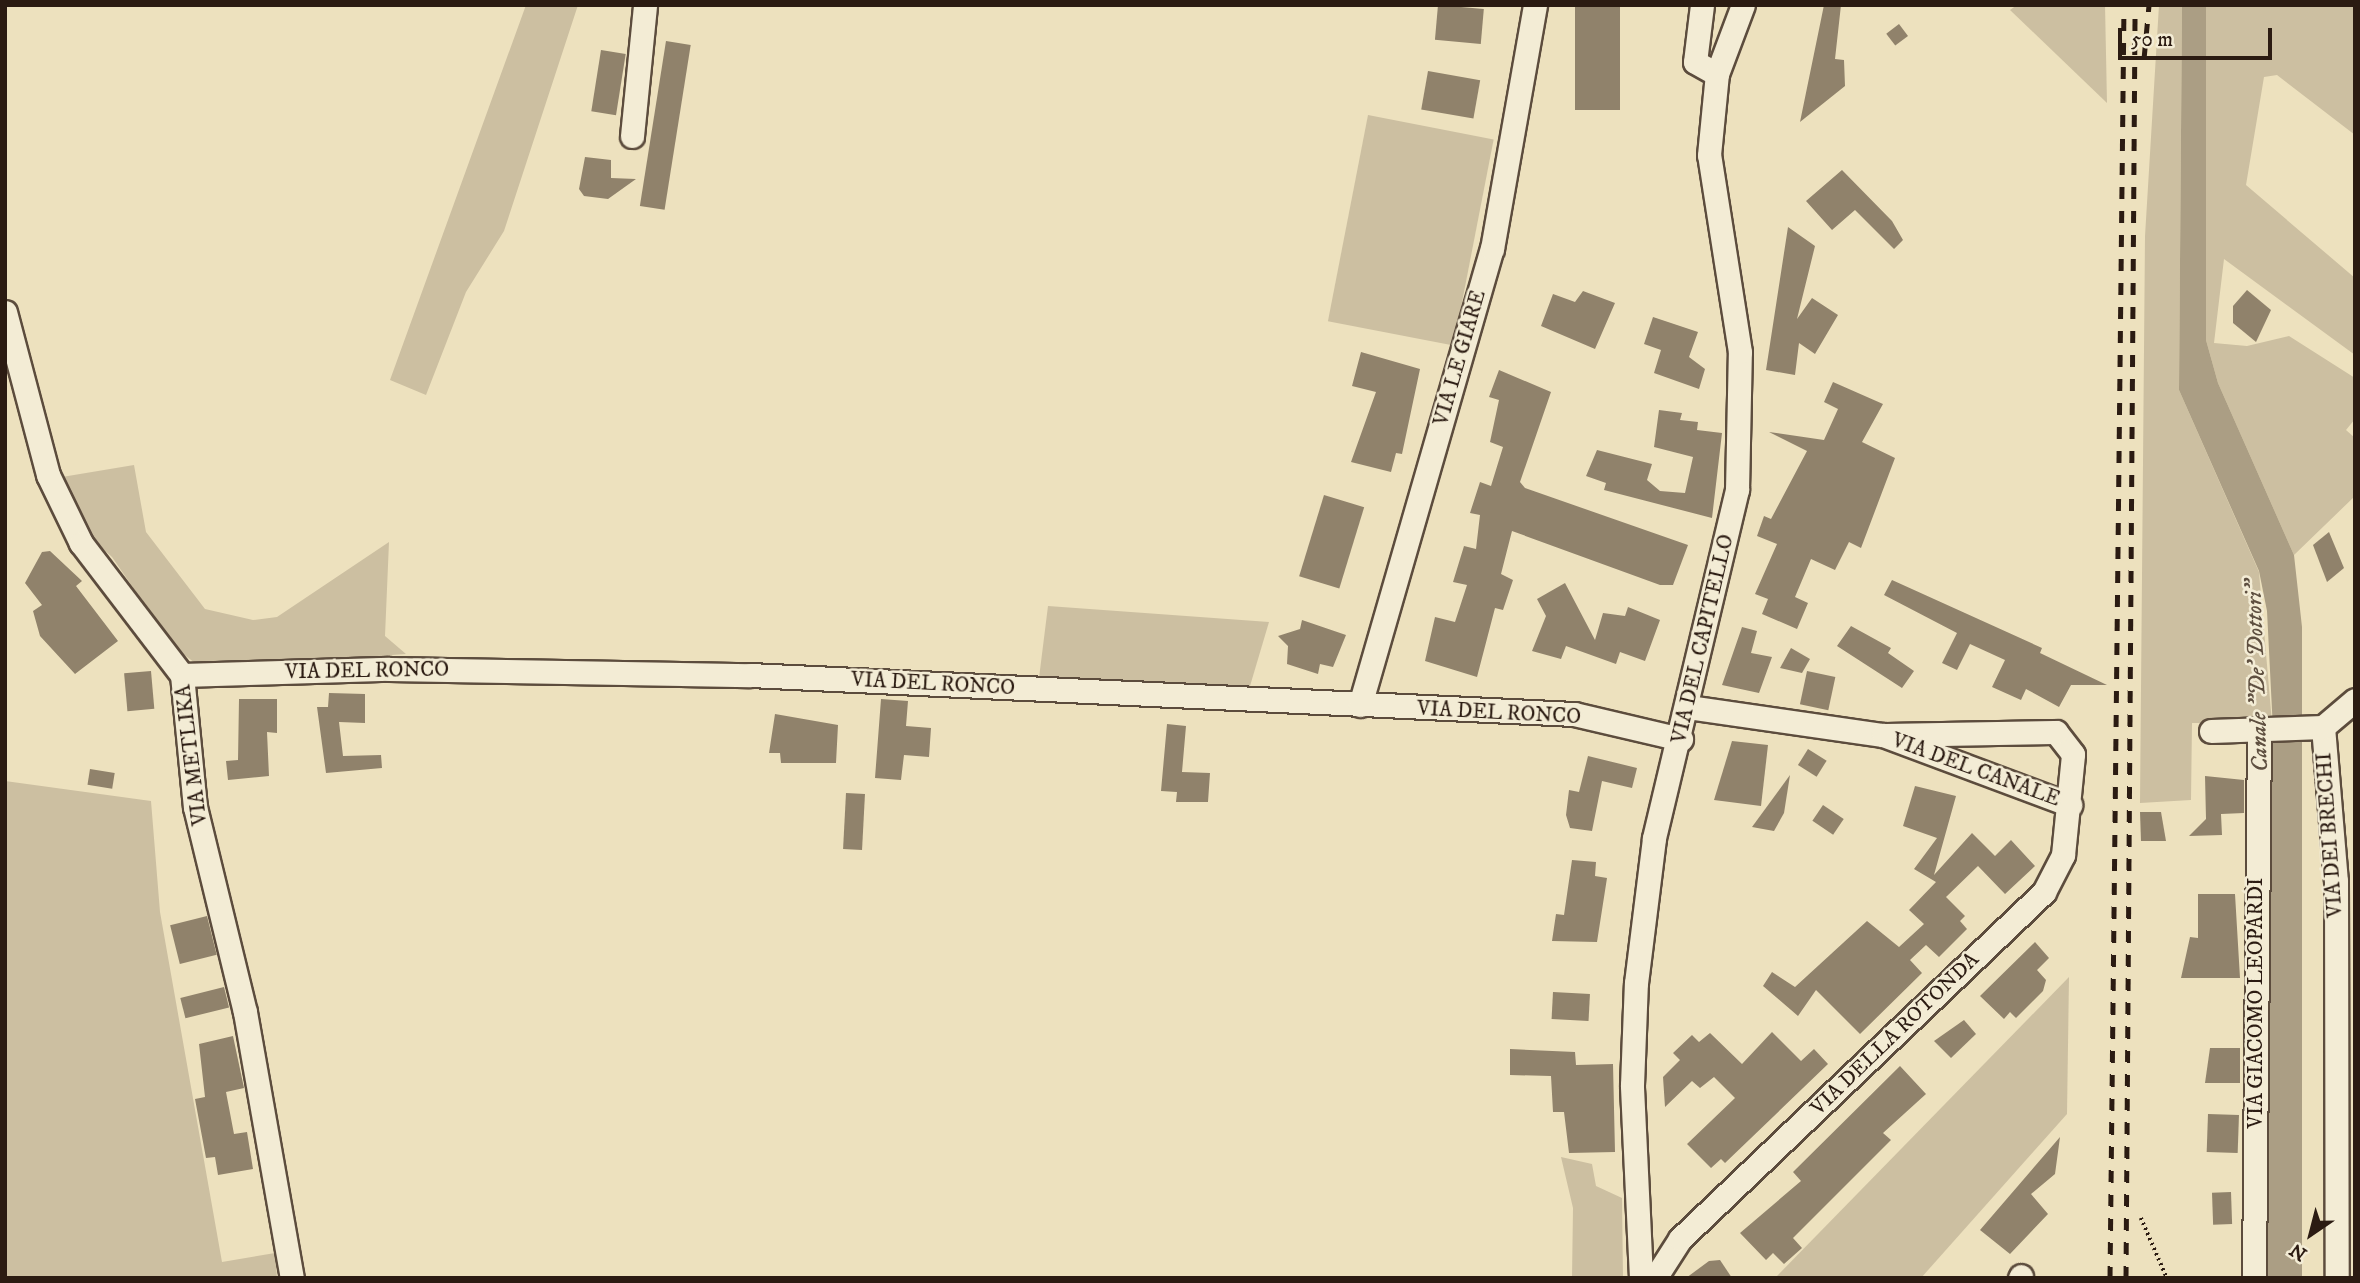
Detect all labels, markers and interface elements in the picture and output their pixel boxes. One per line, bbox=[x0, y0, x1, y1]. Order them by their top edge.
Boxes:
scale bar bbox=[2122, 14, 2276, 58]
text: 50 m bbox=[2131, 27, 2173, 53]
street label: VIA LE GIARE bbox=[1429, 287, 1491, 429]
street label: VIA DEL CAPITELLO bbox=[1667, 532, 1739, 746]
water label: Canale "De' Dottori" bbox=[2241, 580, 2275, 772]
street label: VIA DEL RONCO bbox=[285, 657, 449, 685]
street label: VIA DEL RONCO bbox=[850, 667, 1016, 701]
street label: VIA METLIKA bbox=[171, 683, 213, 827]
street label: VIA DEL RONCO bbox=[1416, 696, 1582, 730]
street label: VIA DEL CANALE bbox=[1888, 728, 2064, 812]
street label: VIA DEI BRECHI bbox=[2312, 752, 2348, 918]
street label: VIA GIACOMO LEOPARDI bbox=[2243, 877, 2269, 1129]
street label: VIA DELLA ROTONDA bbox=[1806, 947, 1984, 1121]
north arrow bbox=[2276, 1199, 2346, 1269]
text: N bbox=[2286, 1238, 2312, 1266]

